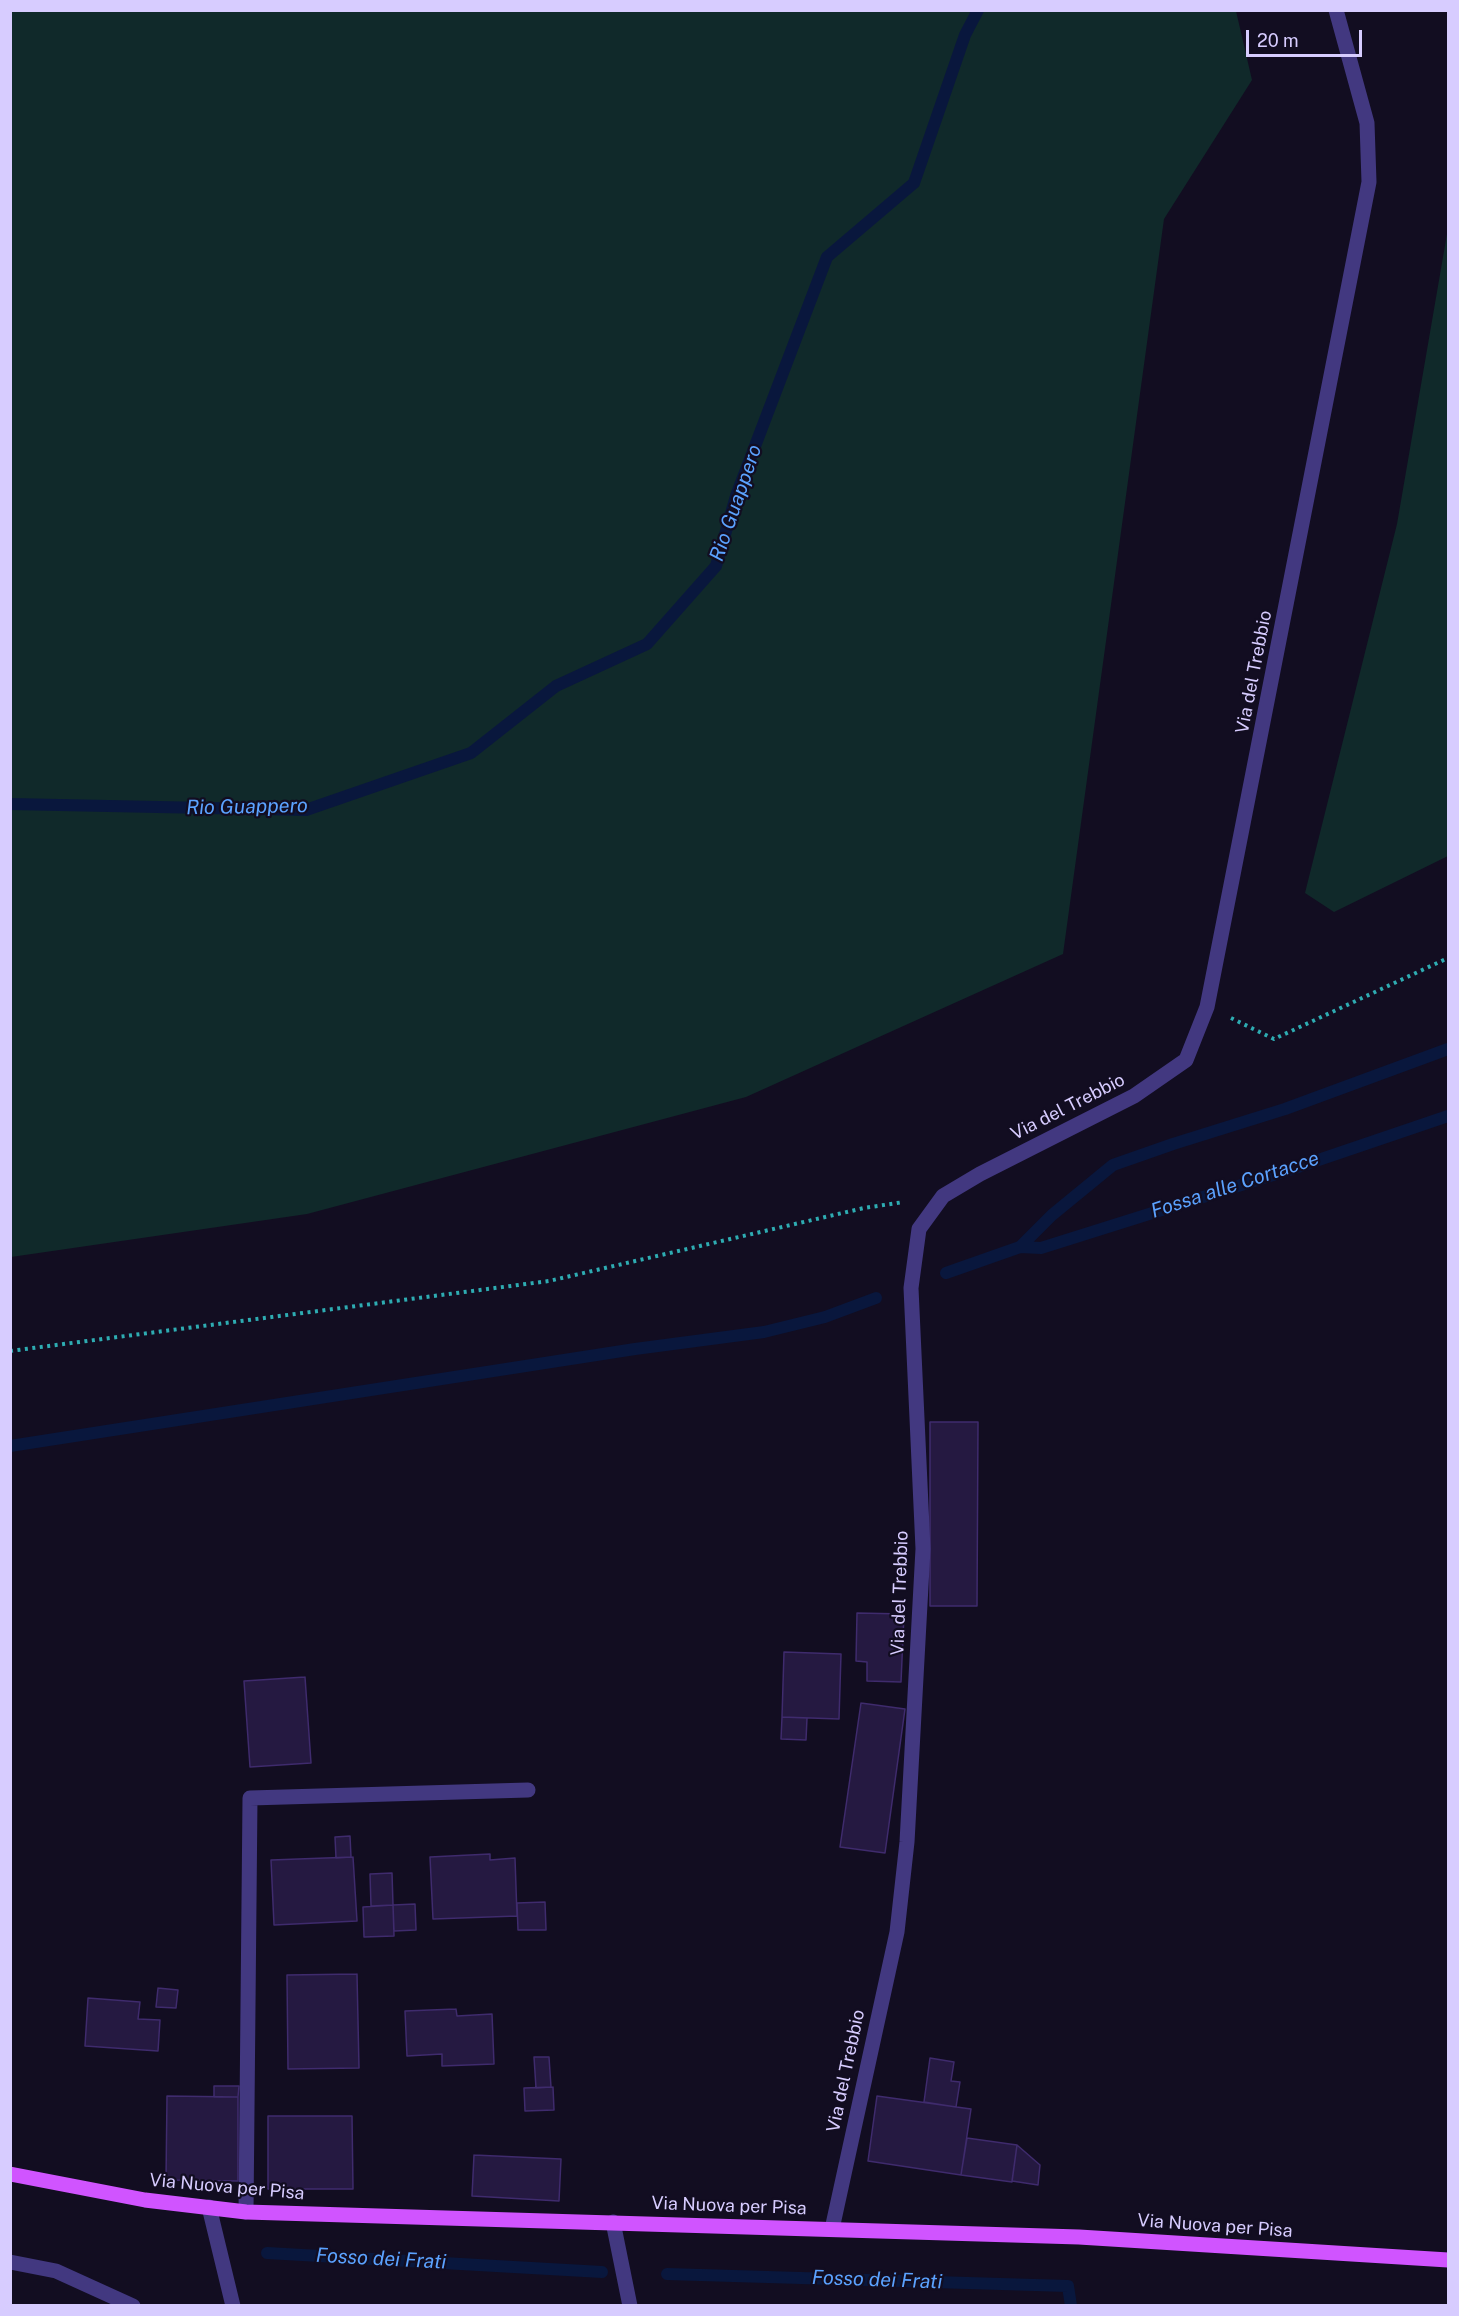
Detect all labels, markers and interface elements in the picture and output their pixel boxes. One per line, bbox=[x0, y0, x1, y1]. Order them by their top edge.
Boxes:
scale bar bbox=[1249, 18, 1364, 56]
text: 20 m bbox=[1257, 30, 1299, 51]
water label: Rio Guappero bbox=[705, 442, 767, 564]
street label: Via del Trebbio bbox=[1231, 609, 1277, 735]
water label: Rio Guappero bbox=[186, 794, 308, 820]
street label: Via del Trebbio bbox=[1007, 1069, 1129, 1145]
water label: Fossa alle Cortacce bbox=[1148, 1146, 1322, 1224]
street label: Via del Trebbio bbox=[887, 1530, 913, 1656]
street label: Via del Trebbio bbox=[822, 2008, 870, 2134]
street label: Via Nuova per Pisa bbox=[149, 2169, 305, 2205]
street label: Via Nuova per Pisa bbox=[651, 2192, 807, 2220]
street label: Via Nuova per Pisa bbox=[1137, 2210, 1293, 2242]
water label: Fosso dei Frati bbox=[315, 2244, 447, 2274]
water label: Fosso dei Frati bbox=[811, 2266, 943, 2294]

